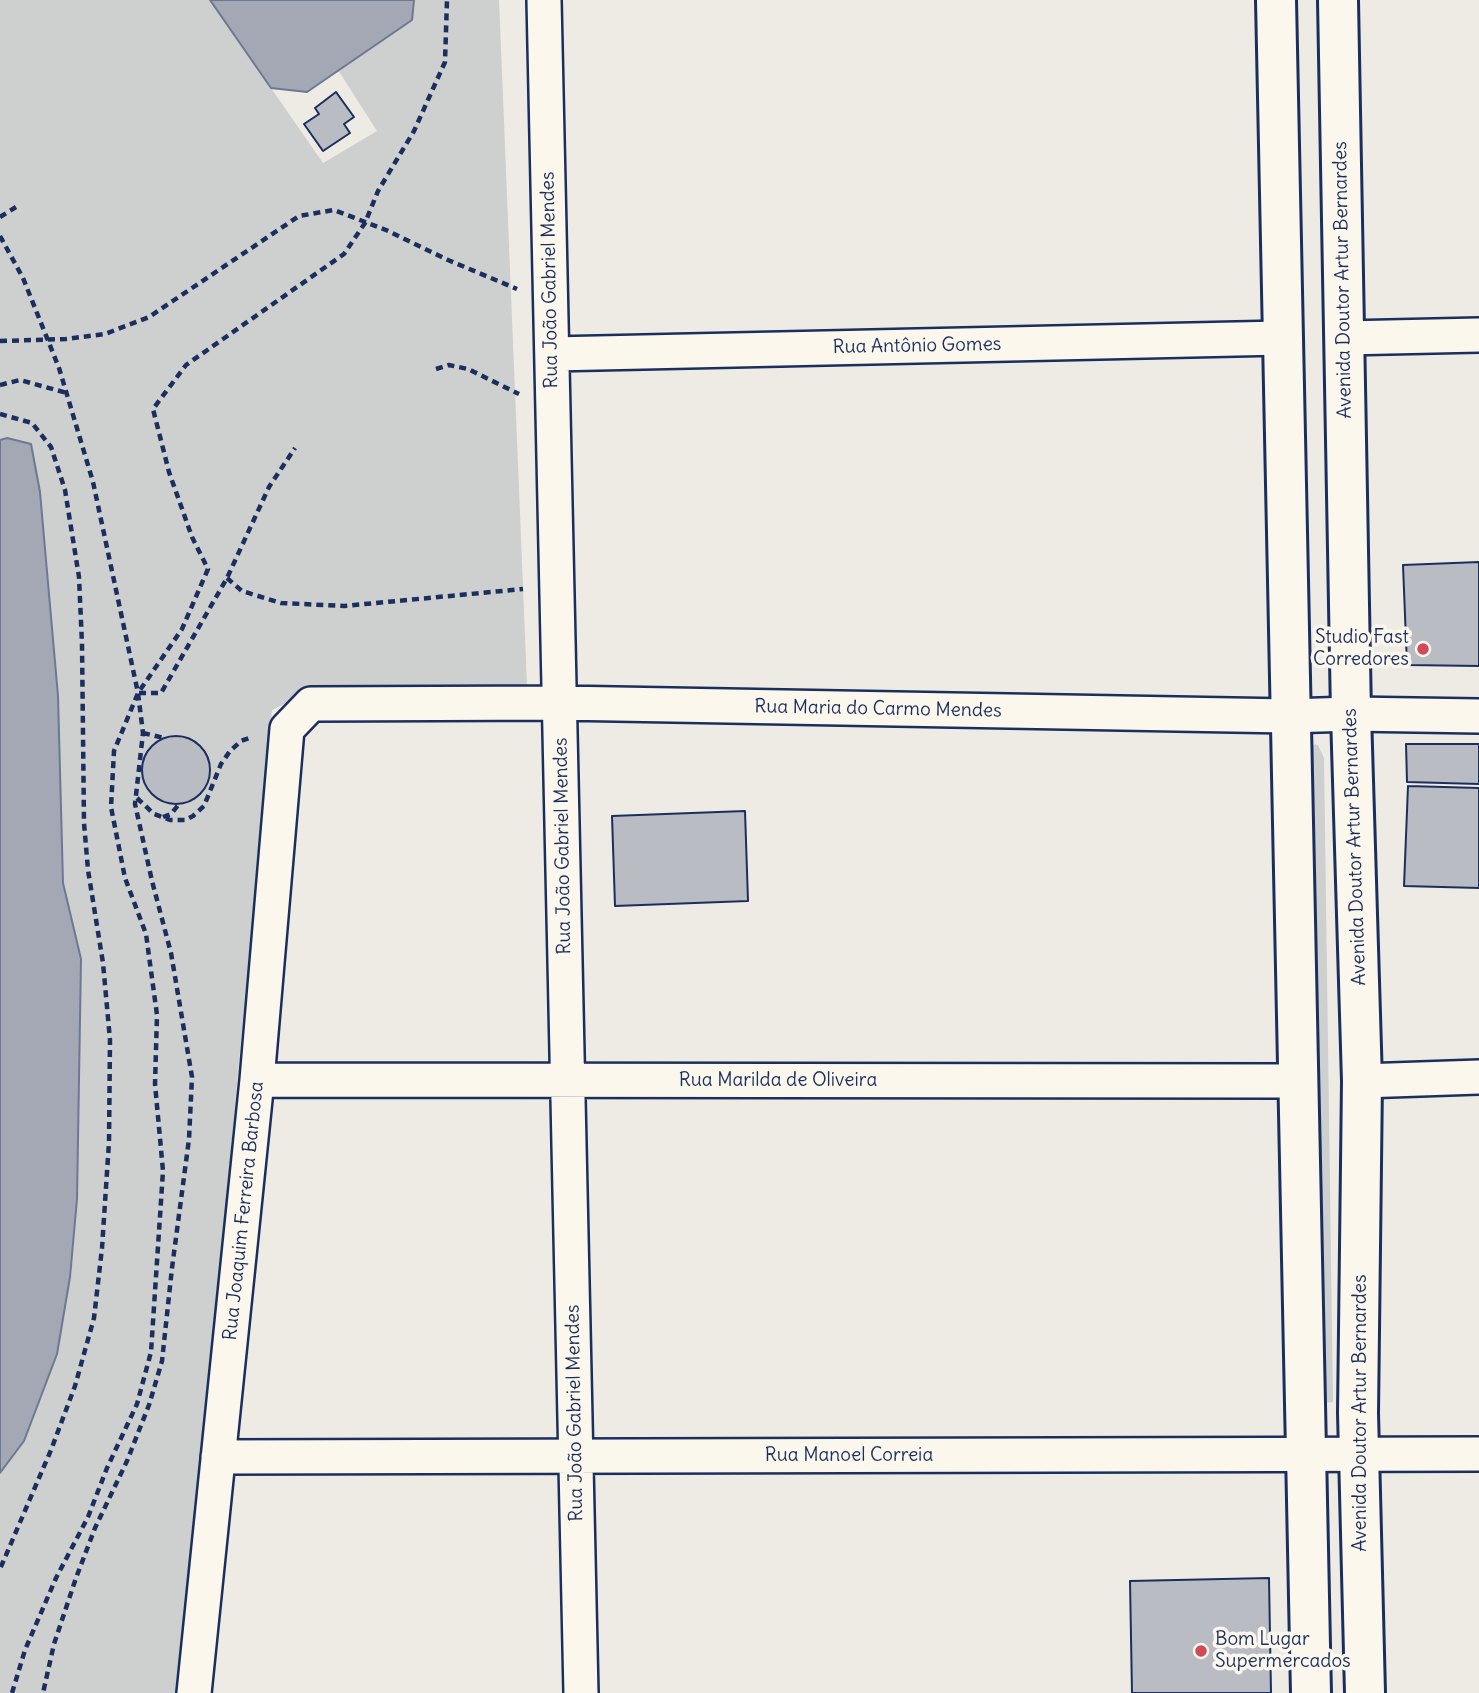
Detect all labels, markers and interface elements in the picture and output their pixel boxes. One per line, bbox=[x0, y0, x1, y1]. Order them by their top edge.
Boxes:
street label: Avenida Doutor Artur Bernardes bbox=[1329, 141, 1357, 419]
street label: Rua João Gabriel Mendes bbox=[537, 171, 563, 389]
street label: Rua Antônio Gomes bbox=[832, 333, 1002, 359]
place label: Studio Fast Corredores bbox=[1313, 627, 1409, 671]
marker: Studio Fast Corredores bbox=[1415, 641, 1431, 657]
street label: Rua Maria do Carmo Mendes bbox=[754, 695, 1002, 723]
street label: Avenida Doutor Artur Bernardes bbox=[1339, 708, 1371, 986]
street label: Rua João Gabriel Mendes bbox=[550, 737, 576, 955]
street label: Rua Marilda de Oliveira bbox=[679, 1070, 877, 1092]
street label: Rua Joaquim Ferreira Barbosa bbox=[219, 1080, 269, 1342]
street label: Avenida Doutor Artur Bernardes bbox=[1350, 1274, 1372, 1552]
street label: Rua João Gabriel Mendes bbox=[562, 1304, 588, 1522]
street label: Rua Manoel Correia bbox=[765, 1445, 933, 1467]
place label: Bom Lugar Supermercados bbox=[1215, 1629, 1351, 1673]
marker: Bom Lugar Supermercados bbox=[1193, 1643, 1209, 1659]

